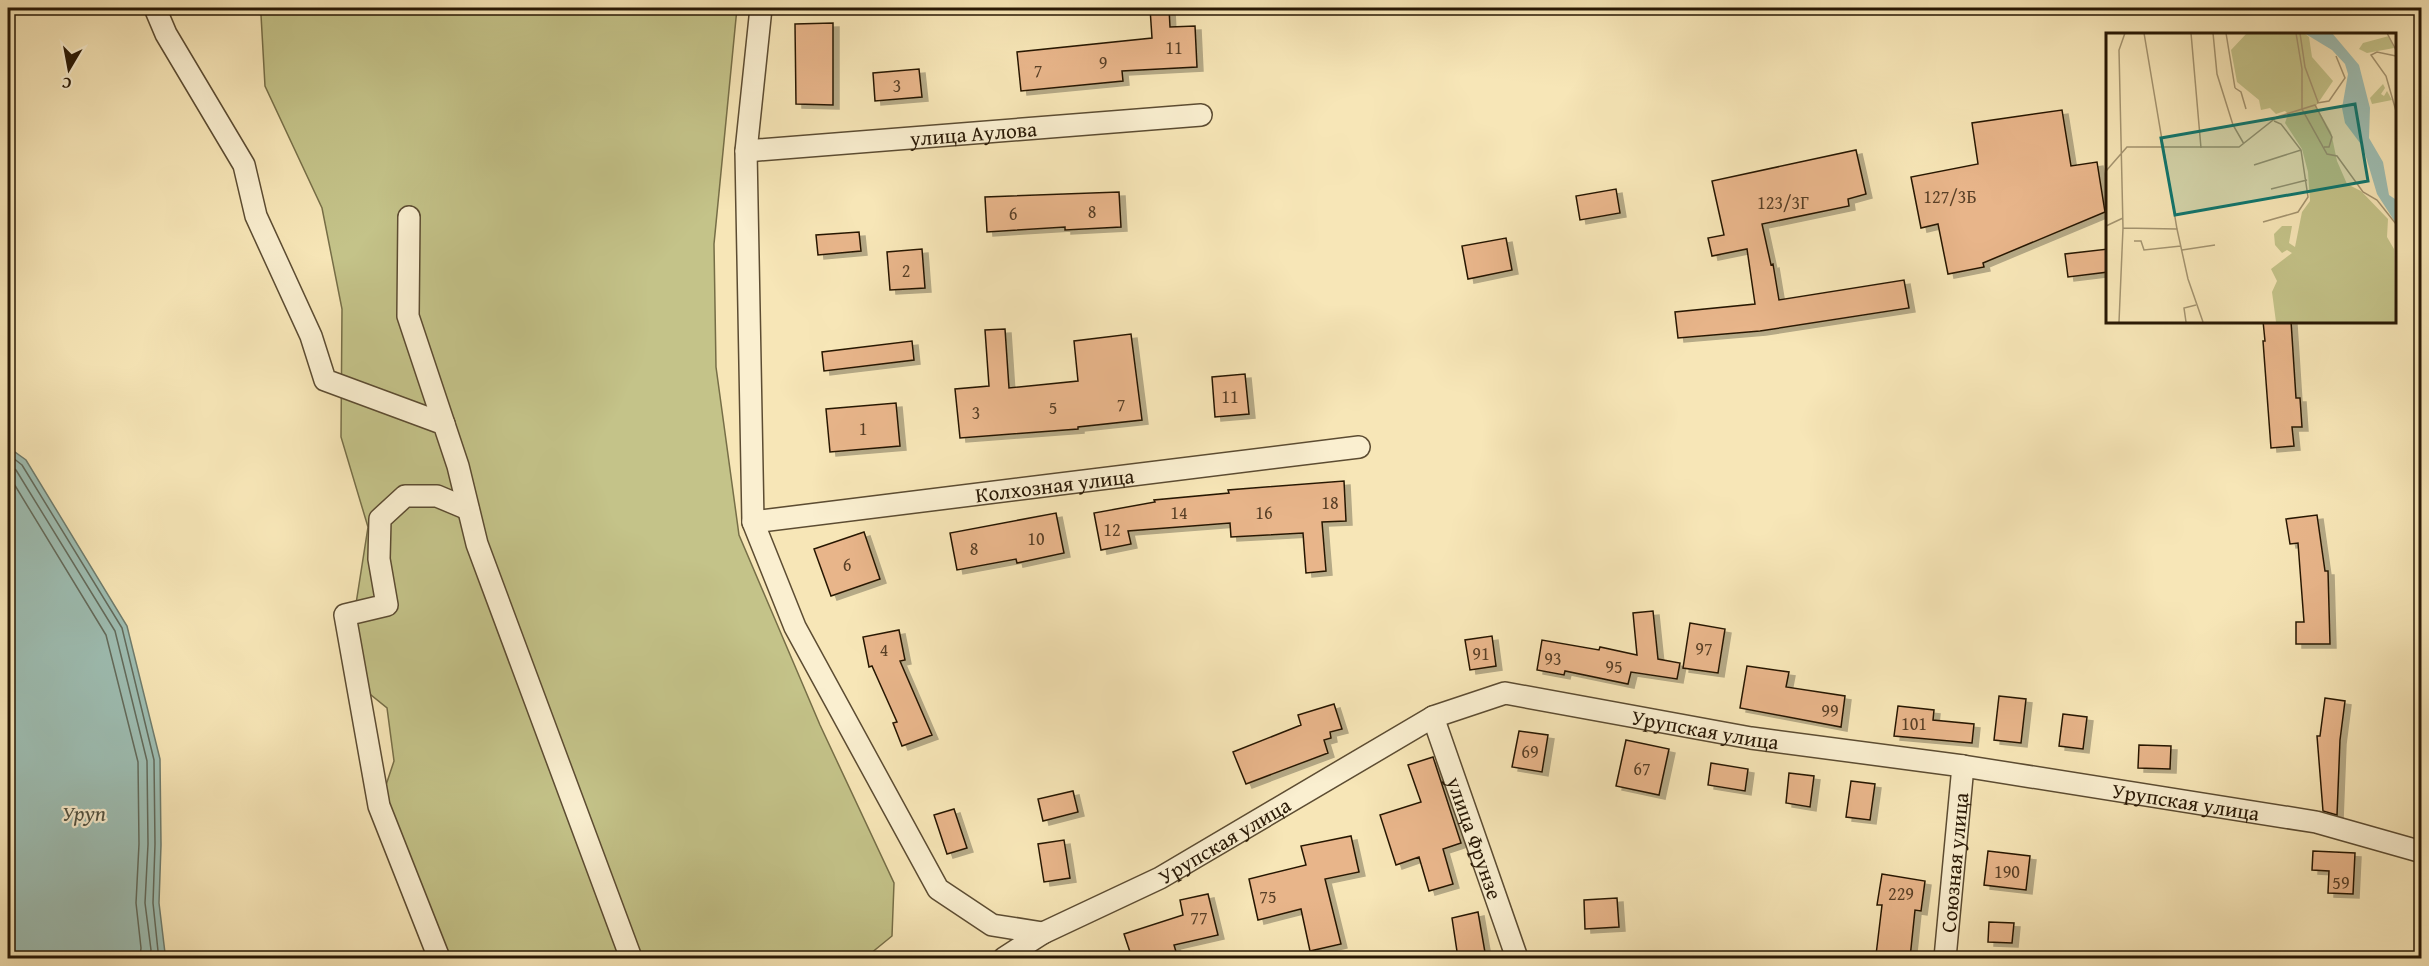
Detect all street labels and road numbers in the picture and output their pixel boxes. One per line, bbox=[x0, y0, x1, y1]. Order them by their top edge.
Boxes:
street label: улица Аулова bbox=[908, 113, 1038, 154]
street label: Колхозная улица bbox=[973, 459, 1136, 510]
street label: Урупская улица bbox=[1629, 701, 1781, 757]
street label: улица Фрунзе bbox=[1439, 771, 1511, 904]
street label: Урупская улица bbox=[2110, 774, 2262, 828]
street label: Урупская улица bbox=[1152, 789, 1296, 891]
street label: Союзная улица bbox=[1932, 791, 1976, 934]

